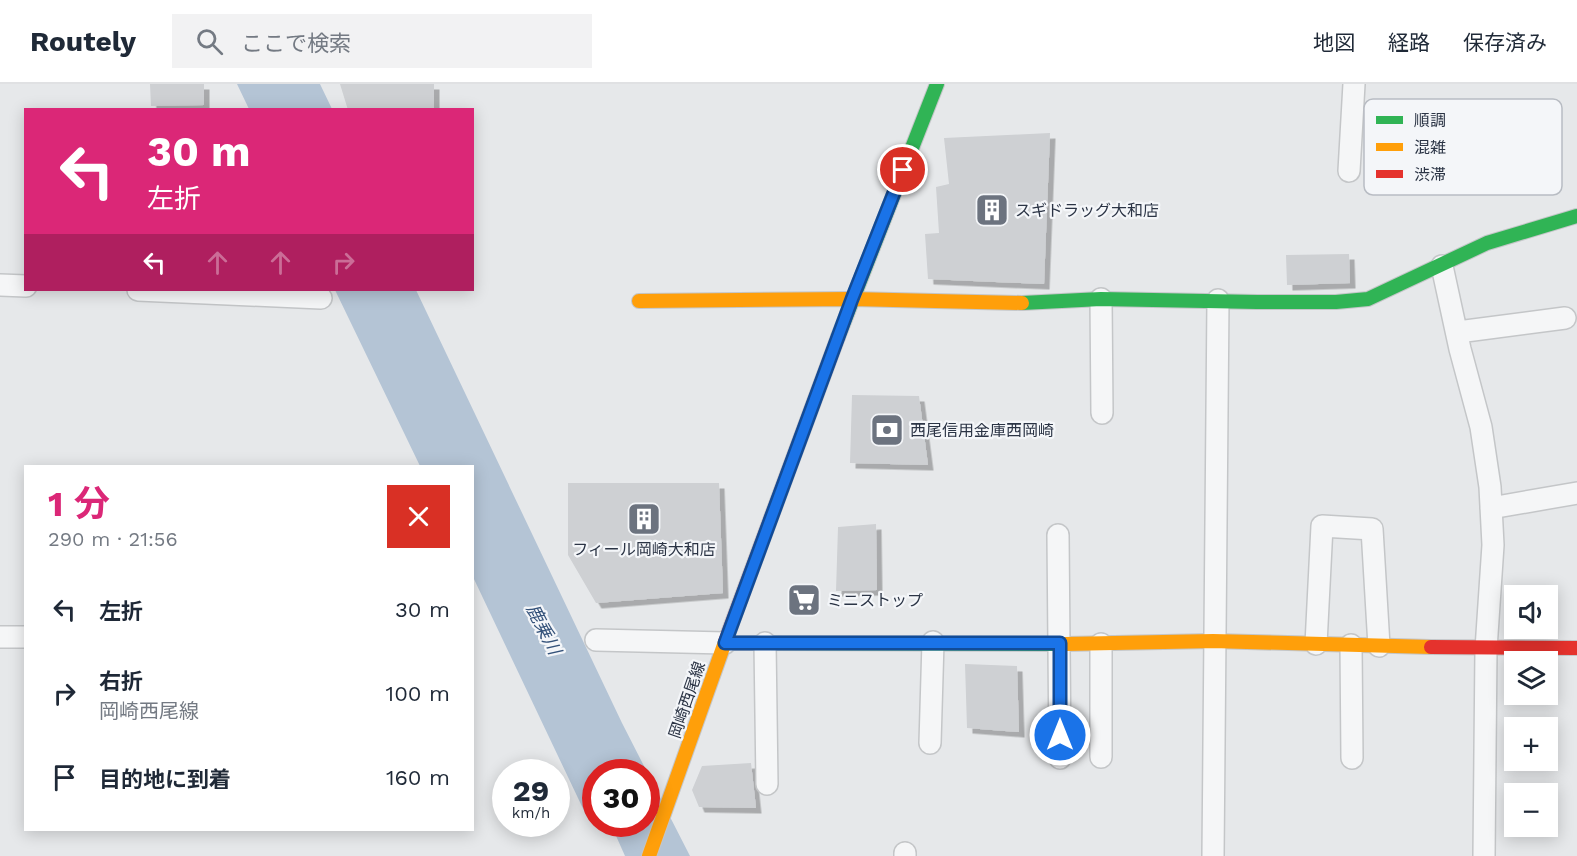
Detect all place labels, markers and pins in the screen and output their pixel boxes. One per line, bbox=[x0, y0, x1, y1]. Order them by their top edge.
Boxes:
pin bbox=[877, 144, 928, 195]
building icon: スギドラッグ大和店 bbox=[974, 192, 1010, 228]
place label: スギドラッグ大和店 bbox=[1015, 201, 1159, 220]
bank icon: 西尾信用金庫西岡崎 bbox=[869, 412, 905, 448]
place label: 西尾信用金庫西岡崎 bbox=[910, 421, 1054, 440]
building icon: フィール岡崎大和店 bbox=[626, 501, 662, 537]
place label: フィール岡崎大和店 bbox=[572, 540, 716, 559]
supermarket icon: ミニストップ bbox=[786, 582, 822, 618]
place label: ミニストップ bbox=[827, 591, 923, 610]

